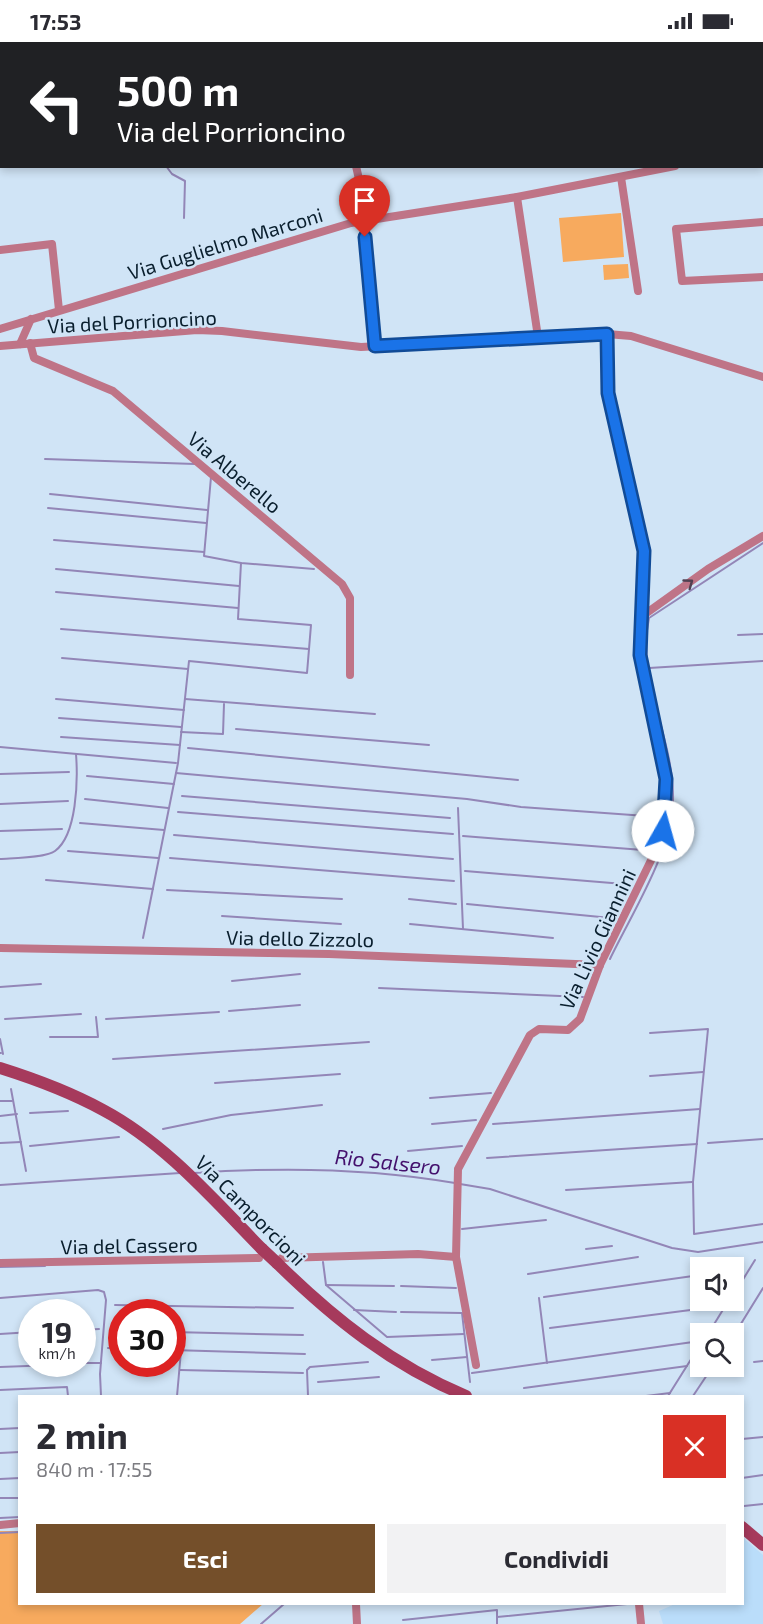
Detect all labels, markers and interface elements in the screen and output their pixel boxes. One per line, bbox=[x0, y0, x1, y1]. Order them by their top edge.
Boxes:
text: 17:53 bbox=[30, 8, 81, 34]
text: 500 m bbox=[117, 64, 239, 114]
icon: left bbox=[18, 66, 96, 144]
text: Via del Porrioncino bbox=[117, 115, 346, 147]
pin bbox=[339, 175, 390, 237]
icon: arrive bbox=[348, 184, 381, 217]
street label: Via Guglielmo Marconi bbox=[125, 202, 325, 284]
street label: Via del Porrioncino bbox=[47, 305, 217, 337]
street label: Via Alberello bbox=[183, 426, 287, 518]
one-way arrow bbox=[682, 579, 693, 590]
position arrow bbox=[631, 799, 695, 863]
street label: Via Livio Giannini bbox=[554, 865, 640, 1013]
street label: Via dello Zizzolo bbox=[226, 925, 374, 951]
water label: Rio Salsero bbox=[334, 1143, 442, 1179]
street label: Via Camporcioni bbox=[191, 1150, 311, 1270]
street label: Via del Cassero bbox=[60, 1232, 198, 1258]
map controls bbox=[690, 1257, 744, 1377]
button: sound bbox=[690, 1257, 744, 1311]
speed limit sign: 30 bbox=[108, 1299, 186, 1377]
text: 19 bbox=[42, 1313, 72, 1349]
button: search bbox=[690, 1323, 744, 1377]
text: km/h bbox=[38, 1344, 76, 1362]
text: 2 min bbox=[36, 1413, 128, 1456]
button: close bbox=[663, 1415, 726, 1478]
text: 840 m · 17:55 bbox=[36, 1457, 152, 1481]
button: Esci bbox=[36, 1524, 375, 1593]
button: Condividi bbox=[387, 1524, 726, 1593]

